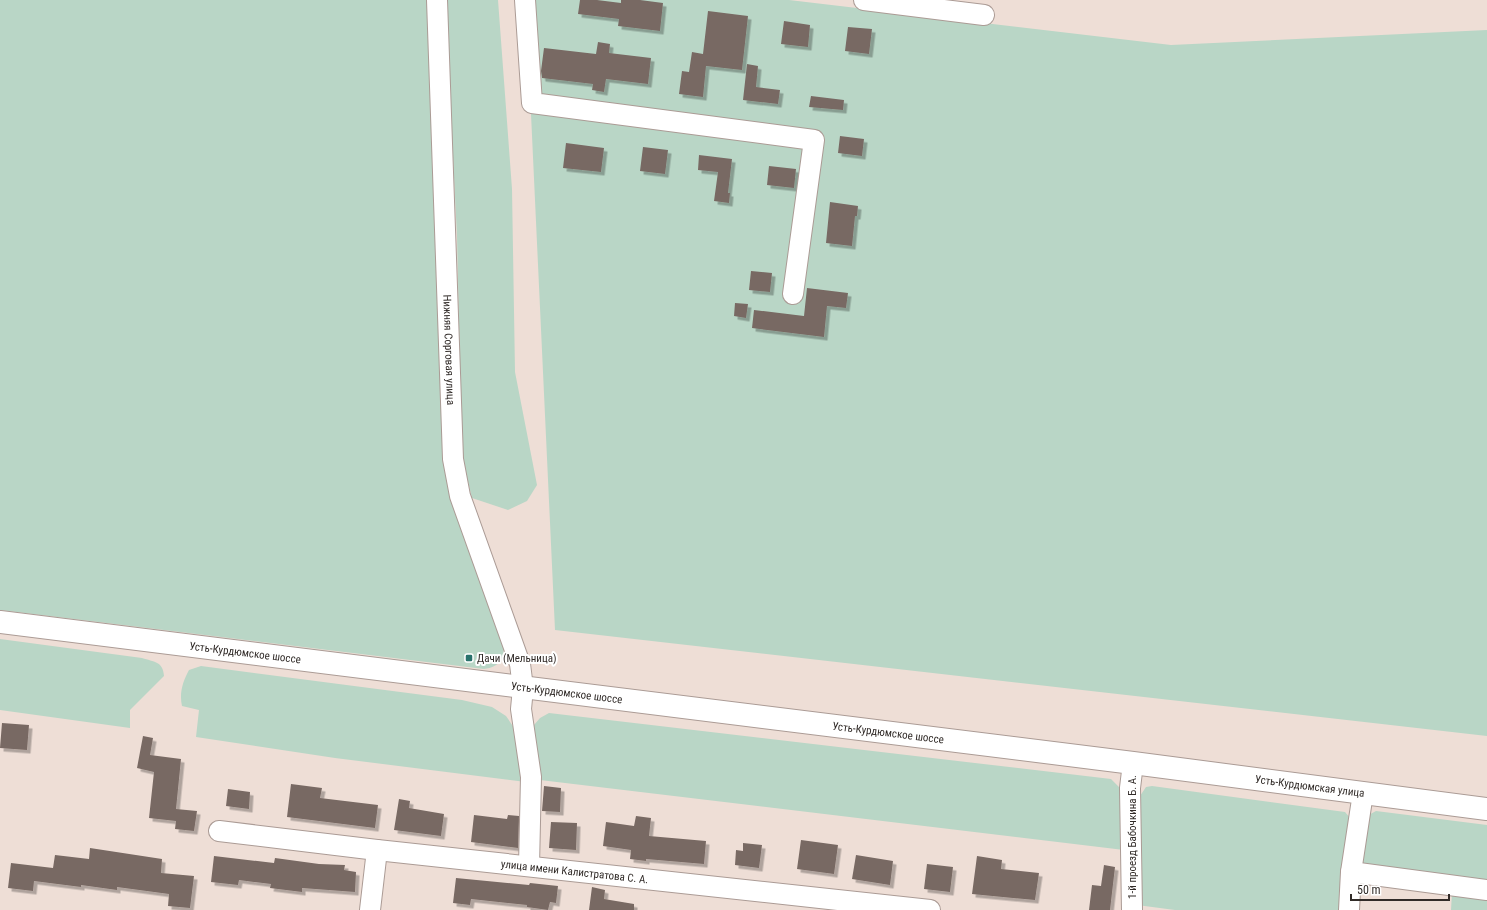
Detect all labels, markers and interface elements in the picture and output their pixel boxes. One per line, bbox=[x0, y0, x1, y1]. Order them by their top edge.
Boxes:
street label: Нижняя Сорговая улица bbox=[441, 294, 458, 405]
street label: Усть-Курдюмское шоссе bbox=[189, 639, 302, 666]
place label: Дачи (Мельница) bbox=[477, 652, 556, 665]
marker: Дачи (Мельница) bbox=[464, 653, 474, 663]
street label: Усть-Курдюмское шоссе bbox=[510, 679, 623, 706]
street label: Усть-Курдюмское шоссе bbox=[832, 719, 945, 746]
street label: Усть-Курдюмская улица bbox=[1254, 772, 1365, 800]
street label: 1-й проезд Бабочкина Б. А. bbox=[1126, 775, 1139, 899]
street label: улица имени Калистратова С. А. bbox=[500, 857, 649, 886]
scale bar bbox=[1351, 876, 1449, 902]
text: 50 m bbox=[1357, 883, 1381, 897]

